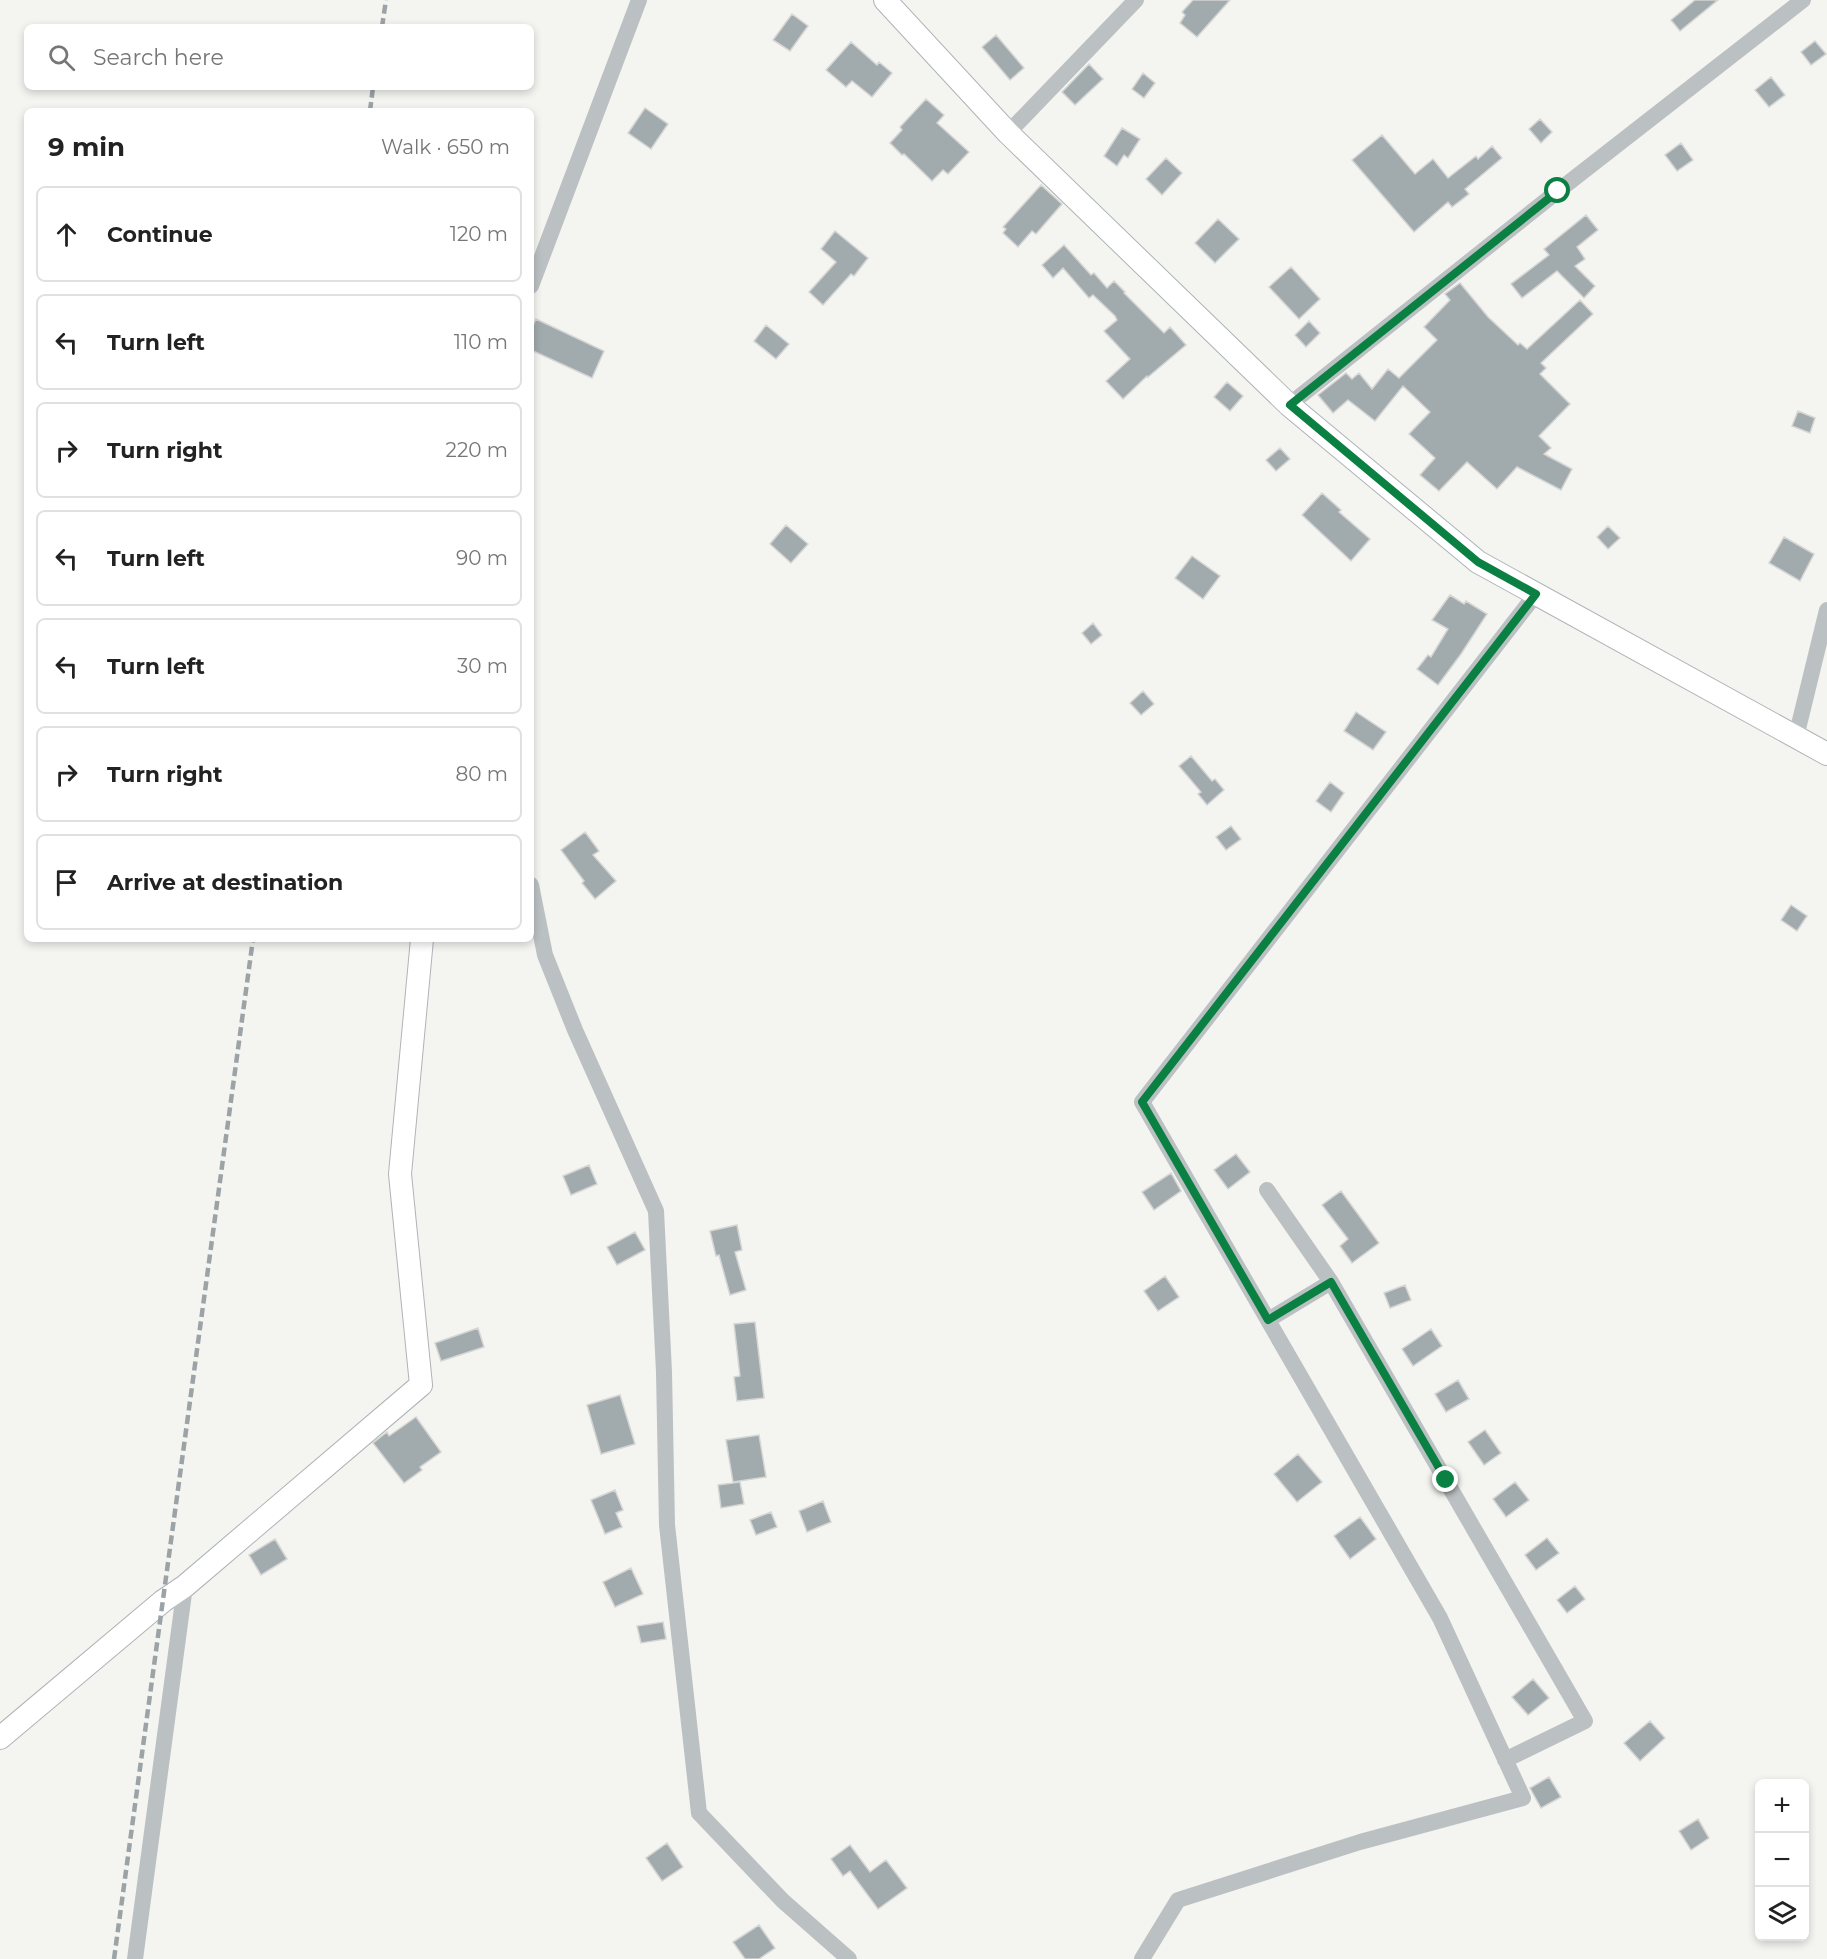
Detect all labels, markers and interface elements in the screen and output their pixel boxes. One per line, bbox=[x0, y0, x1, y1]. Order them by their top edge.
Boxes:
search box bbox=[24, 24, 534, 90]
icon: search bbox=[45, 41, 78, 74]
text: Search here bbox=[93, 44, 224, 71]
text: 9 min bbox=[48, 131, 125, 163]
text: Walk · 650 m bbox=[381, 135, 510, 159]
route start bbox=[1544, 177, 1570, 203]
icon: ahead bbox=[50, 218, 83, 251]
text: Continue bbox=[107, 221, 213, 248]
text: 120 m bbox=[450, 222, 508, 246]
icon: left bbox=[50, 326, 83, 359]
text: Turn left bbox=[107, 329, 205, 356]
text: 110 m bbox=[454, 330, 508, 354]
icon: right bbox=[50, 434, 83, 467]
text: Turn right bbox=[107, 437, 222, 464]
text: 220 m bbox=[446, 438, 508, 462]
icon: left bbox=[50, 542, 83, 575]
text: Turn left bbox=[107, 545, 205, 572]
text: 90 m bbox=[456, 546, 508, 570]
icon: left bbox=[50, 650, 83, 683]
text: Turn left bbox=[107, 653, 205, 680]
text: 30 m bbox=[457, 654, 508, 678]
icon: right bbox=[50, 758, 83, 791]
text: Turn right bbox=[107, 761, 222, 788]
text: 80 m bbox=[456, 762, 508, 786]
icon: arrive bbox=[50, 866, 83, 899]
text: Arrive at destination bbox=[107, 869, 343, 896]
route end bbox=[1432, 1466, 1458, 1492]
map controls bbox=[1755, 1779, 1809, 1941]
button: + bbox=[1755, 1779, 1809, 1833]
button: − bbox=[1755, 1833, 1809, 1887]
button: layers bbox=[1755, 1887, 1809, 1941]

